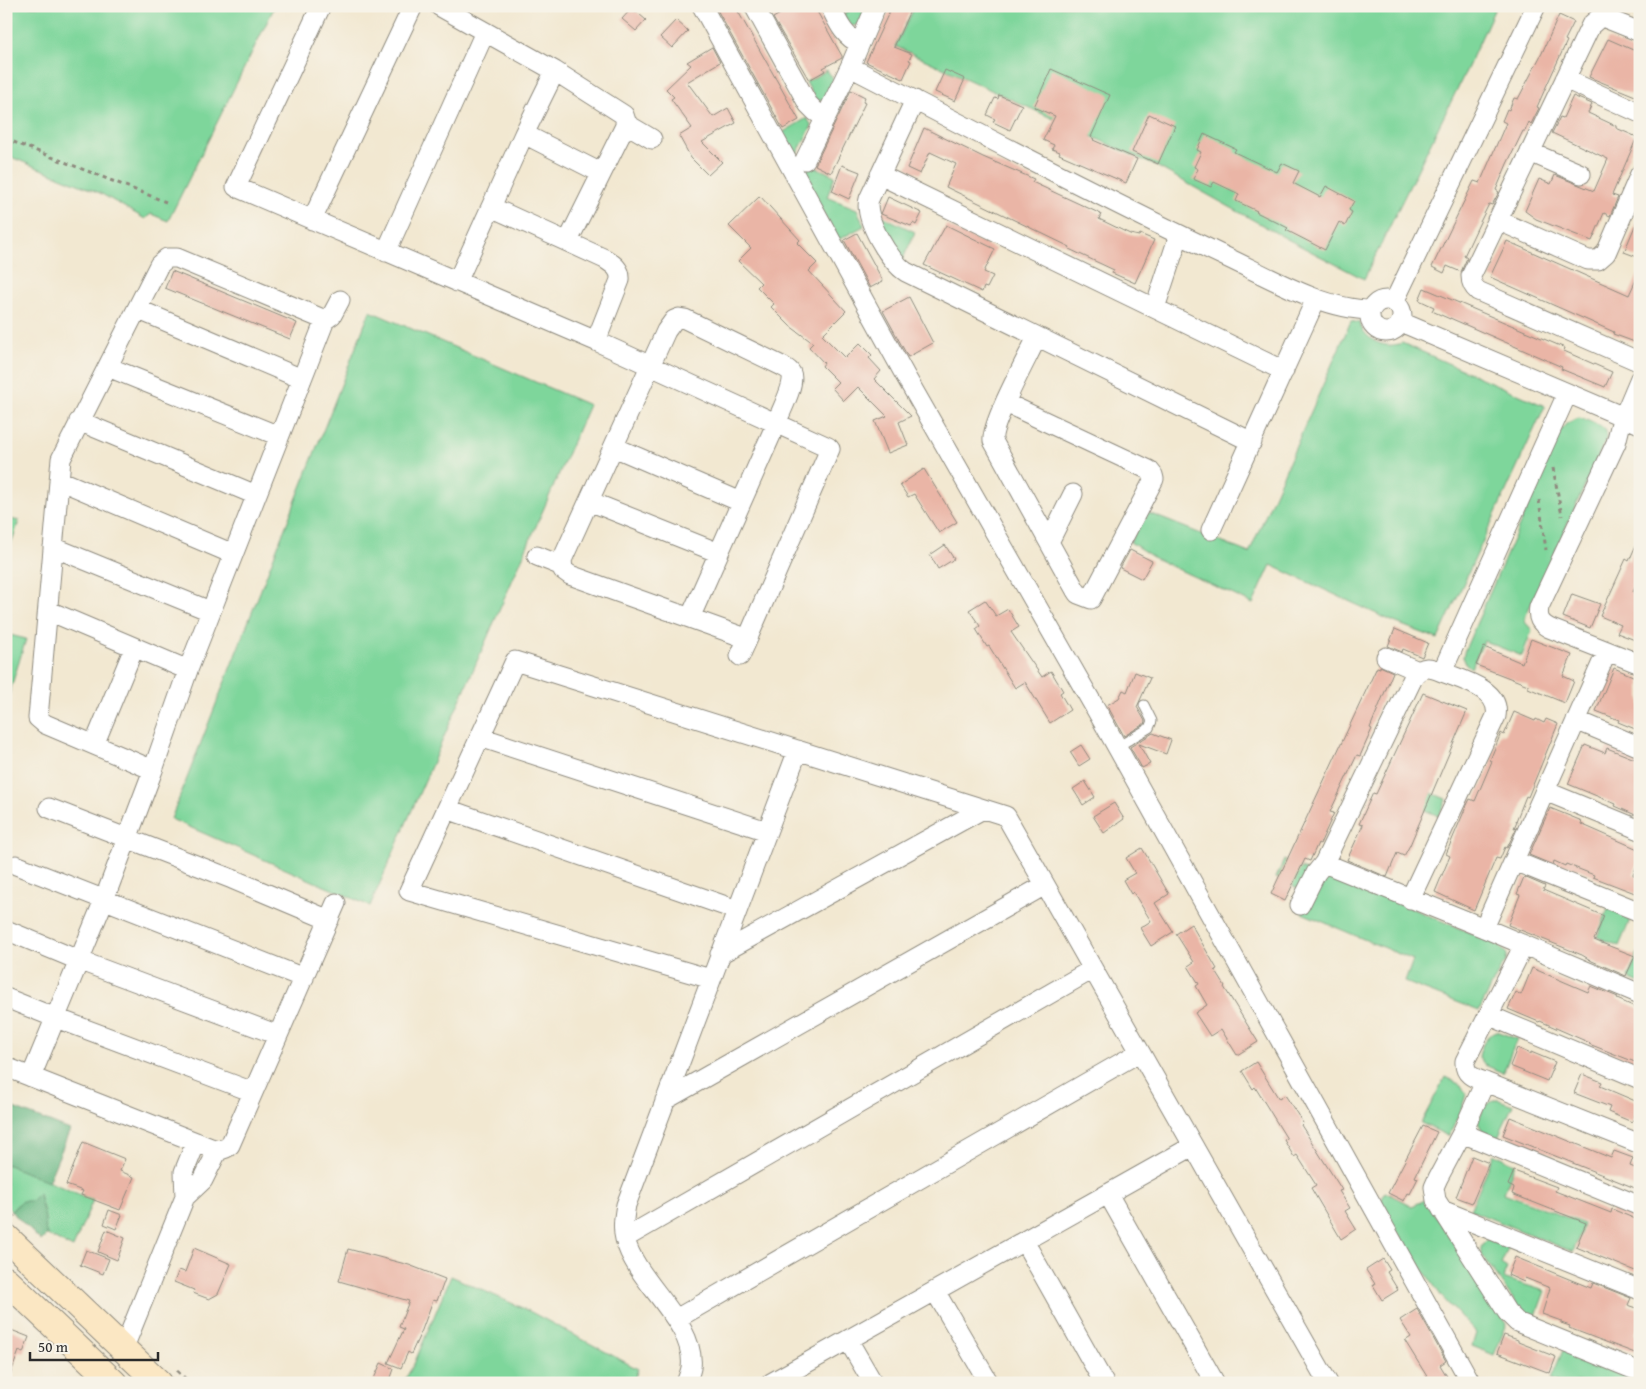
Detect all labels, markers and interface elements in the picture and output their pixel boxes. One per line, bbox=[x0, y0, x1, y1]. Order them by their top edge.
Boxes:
scale bar bbox=[30, 1329, 158, 1361]
text: 50 m bbox=[38, 1336, 69, 1357]

